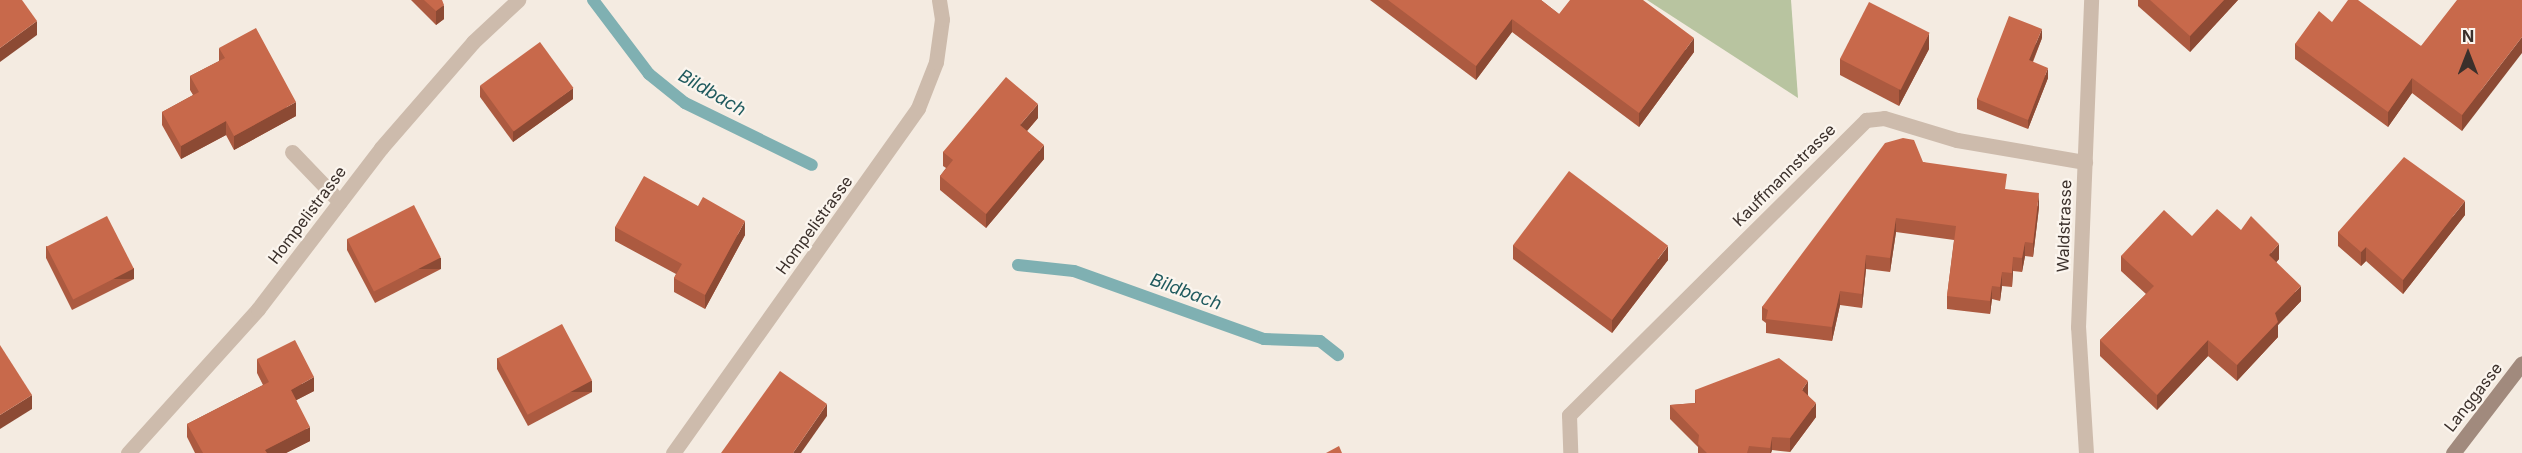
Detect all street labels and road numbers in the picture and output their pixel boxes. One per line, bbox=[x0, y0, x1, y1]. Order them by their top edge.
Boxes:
street label: Kauffmannstrasse bbox=[1729, 120, 1839, 230]
street label: Hompelistrasse bbox=[264, 162, 350, 268]
street label: Hompelistrasse bbox=[772, 172, 856, 278]
street label: Waldstrasse bbox=[2053, 179, 2075, 273]
street label: Langgasse bbox=[2440, 359, 2506, 435]

